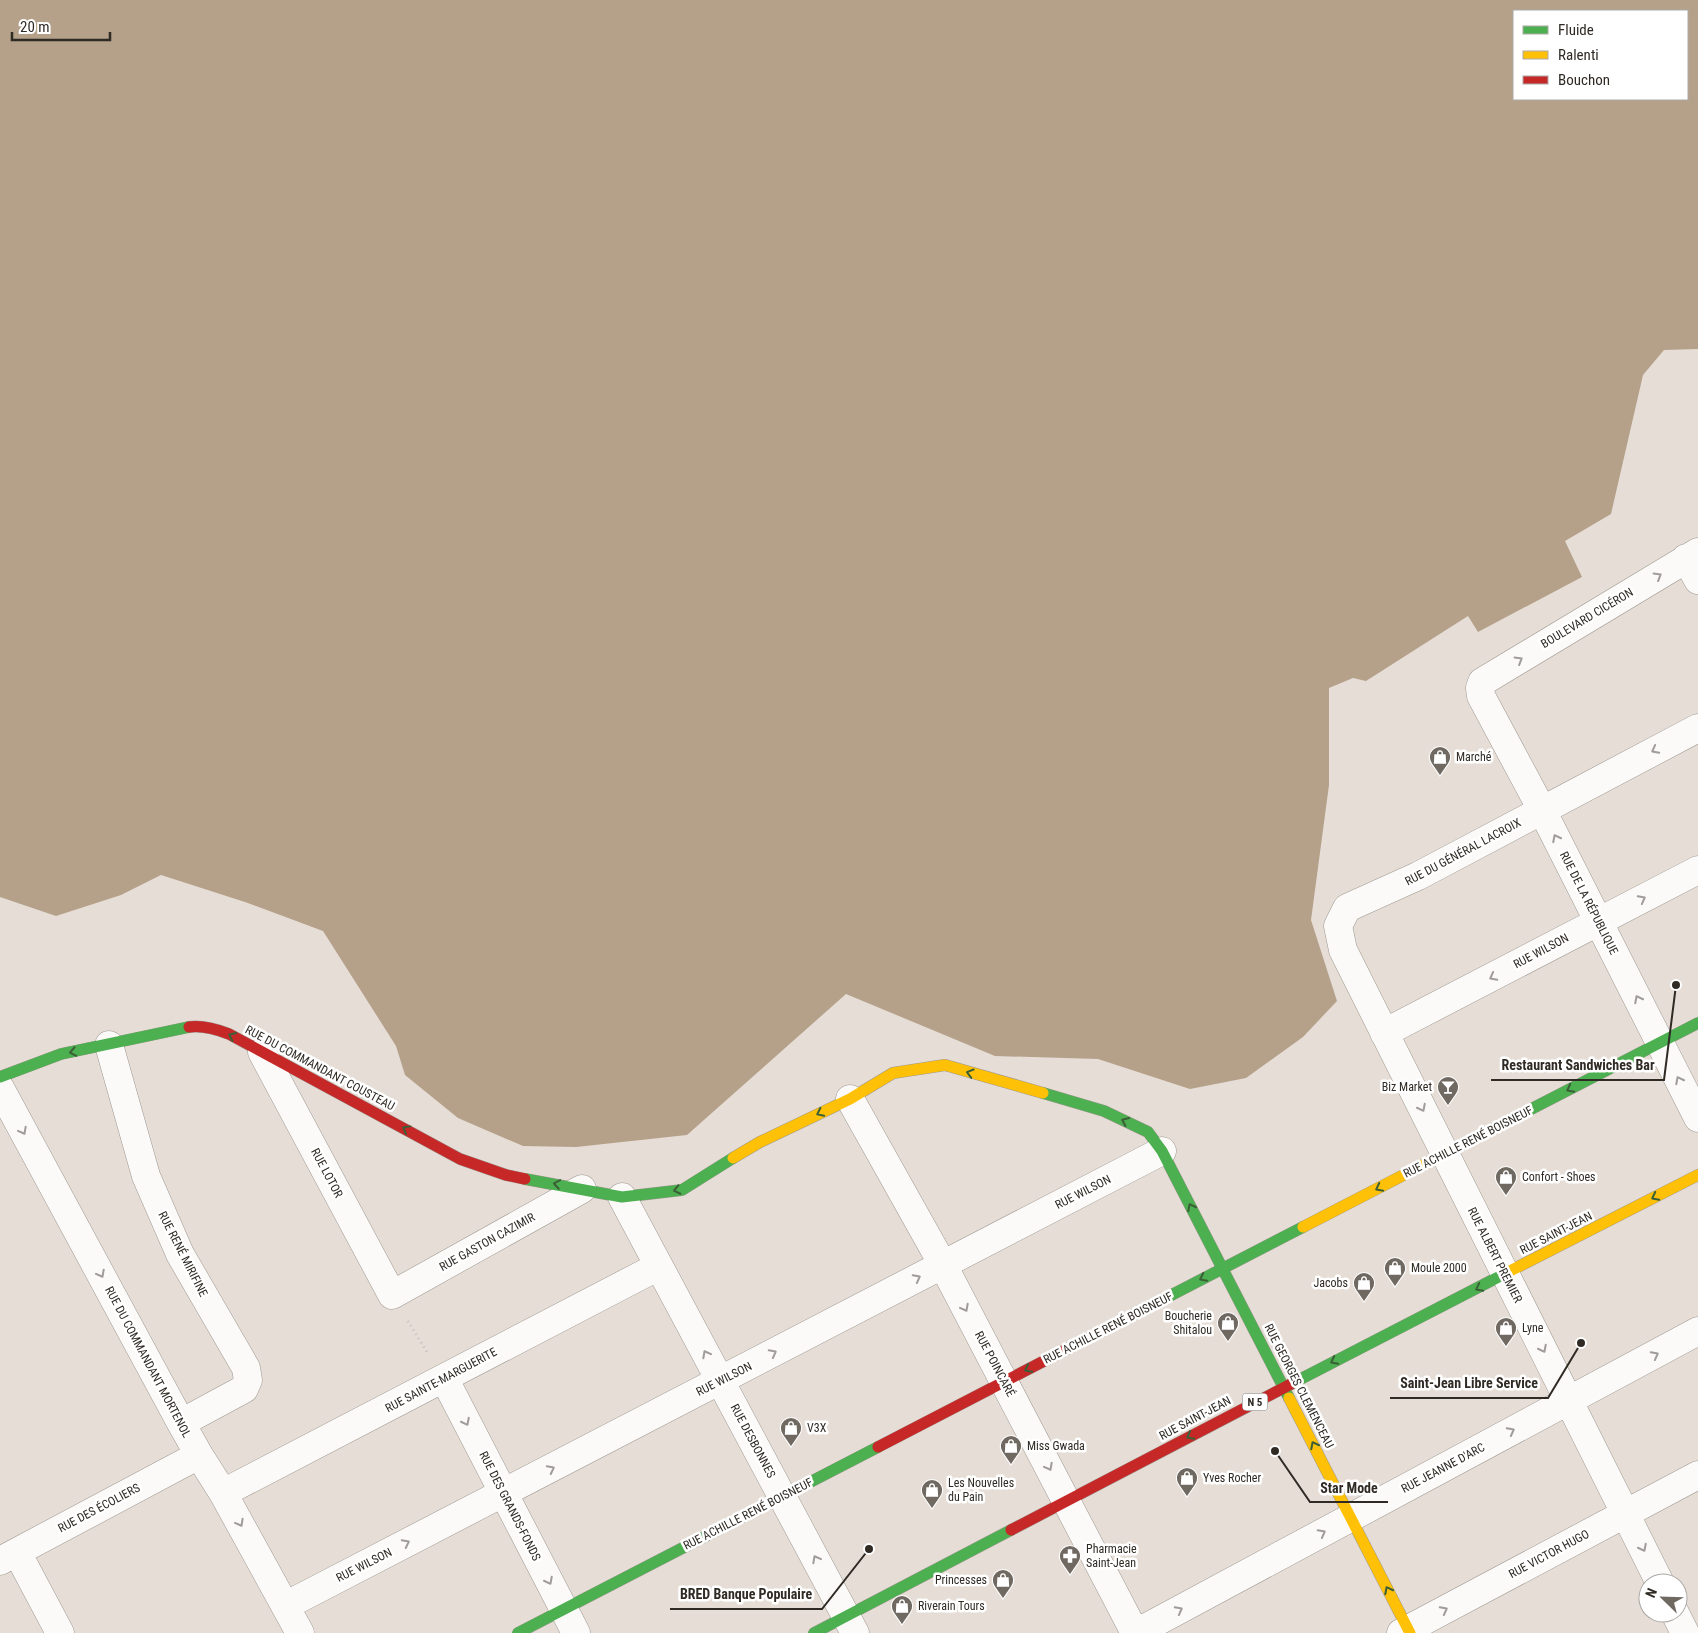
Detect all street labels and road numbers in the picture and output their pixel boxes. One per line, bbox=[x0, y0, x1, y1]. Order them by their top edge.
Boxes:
street label: BOULEVARD CICÉRON bbox=[1538, 584, 1636, 651]
street label: RUE DU GÉNÉRAL LACROIX bbox=[1402, 814, 1524, 888]
street label: RUE DE LA RÉPUBLIQUE bbox=[1557, 849, 1622, 957]
street label: RUE WILSON bbox=[1511, 931, 1571, 971]
street label: RUE DU COMMANDANT COUSTEAU bbox=[243, 1023, 397, 1114]
street label: RUE ACHILLE RENÉ BOISNEUF bbox=[1400, 1102, 1535, 1181]
street label: RUE LOTOR bbox=[308, 1146, 346, 1201]
street label: RUE WILSON bbox=[1053, 1172, 1113, 1212]
street label: RUE ALBERT PREMIER bbox=[1465, 1205, 1525, 1306]
street label: RUE RENÉ MIRIFINE bbox=[155, 1209, 211, 1299]
street label: RUE SAINT-JEAN bbox=[1518, 1209, 1594, 1257]
street label: RUE GASTON CAZIMIR bbox=[437, 1210, 538, 1274]
street label: RUE DU COMMANDANT MORTENOL bbox=[102, 1284, 194, 1440]
street label: RUE ACHILLE RENÉ BOISNEUF bbox=[1040, 1288, 1175, 1367]
street label: RUE GEORGES CLEMENCEAU bbox=[1261, 1321, 1337, 1451]
street label: RUE POINCARÉ bbox=[972, 1328, 1019, 1399]
street label: RUE SAINTE-MARGUERITE bbox=[383, 1345, 499, 1415]
street label: RUE WILSON bbox=[694, 1359, 754, 1399]
street label: RUE SAINT-JEAN bbox=[1157, 1393, 1233, 1443]
road number: N 5 bbox=[1242, 1394, 1268, 1410]
street label: RUE DESBONNES bbox=[728, 1402, 778, 1480]
street label: RUE JEANNE D'ARC bbox=[1399, 1440, 1487, 1496]
street label: RUE DES GRANDS-FONDS bbox=[476, 1449, 544, 1563]
street label: RUE ACHILLE RENÉ BOISNEUF bbox=[680, 1474, 815, 1553]
street label: RUE DES ÉCOLIERS bbox=[55, 1480, 142, 1536]
street label: RUE VICTOR HUGO bbox=[1506, 1527, 1592, 1581]
street label: RUE WILSON bbox=[334, 1545, 394, 1585]

